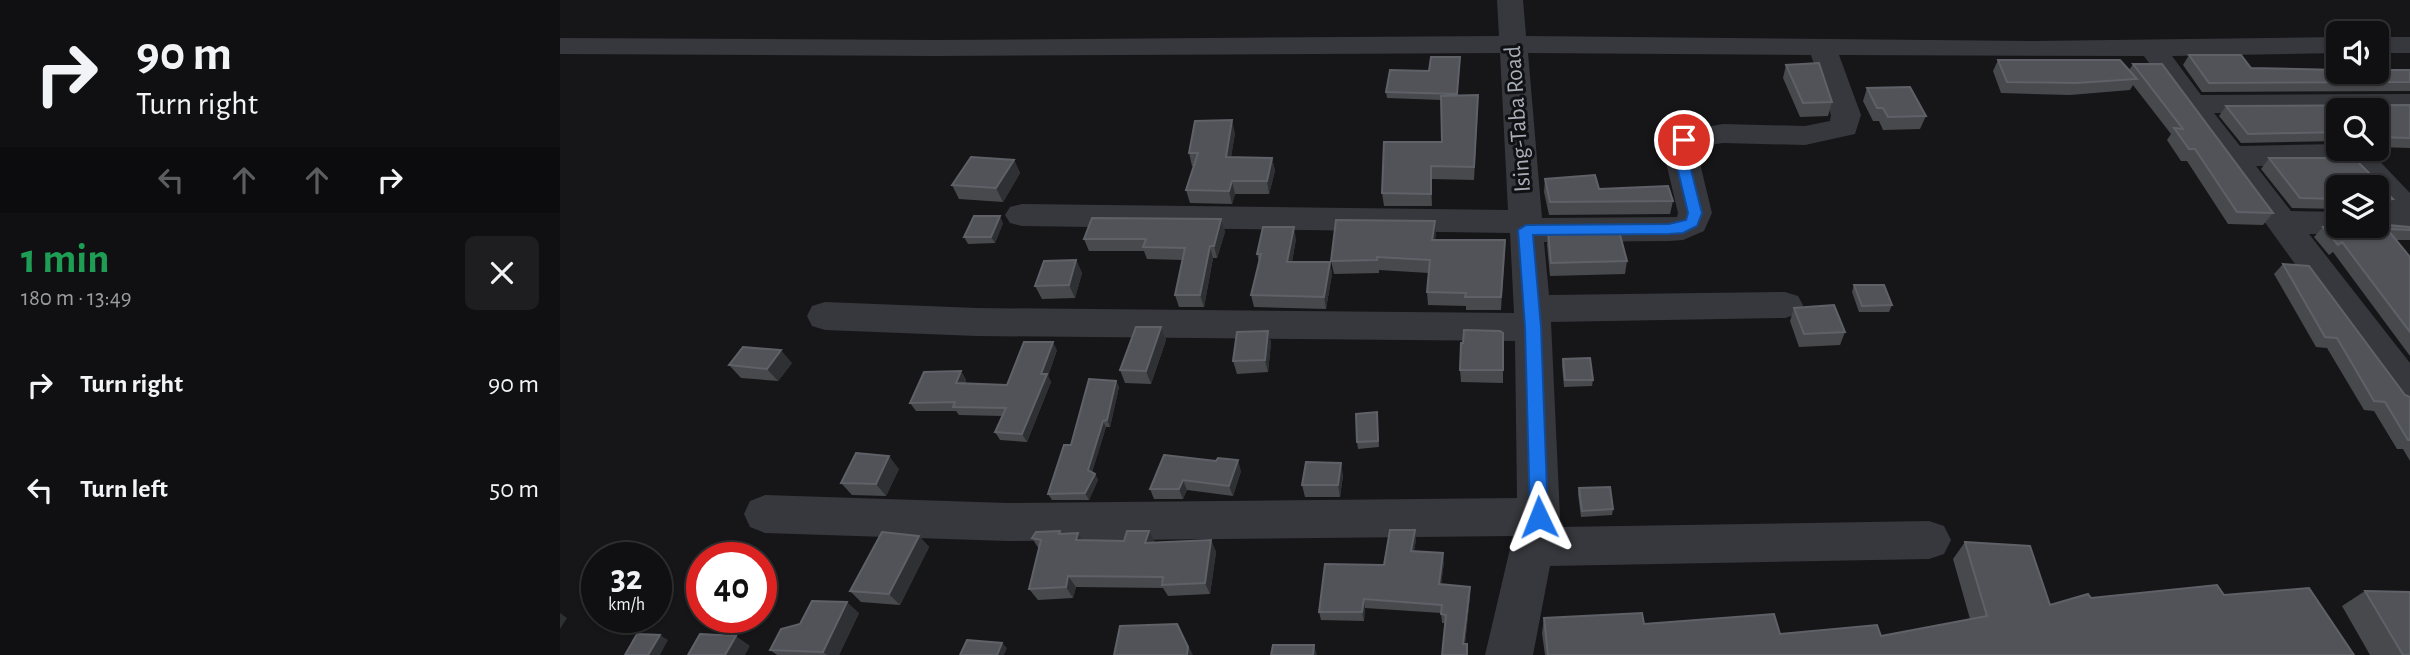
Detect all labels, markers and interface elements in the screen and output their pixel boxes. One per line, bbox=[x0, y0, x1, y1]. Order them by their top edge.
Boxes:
map controls bbox=[2326, 21, 2389, 238]
button: sound bbox=[2326, 21, 2389, 84]
icon: right bbox=[21, 28, 112, 119]
text: 90 m bbox=[136, 30, 232, 79]
street label: Ising-Taba Road bbox=[1501, 45, 1535, 193]
text: Turn right bbox=[136, 88, 258, 120]
button: search bbox=[2326, 98, 2389, 161]
pin bbox=[1654, 110, 1714, 170]
icon: arrive bbox=[1665, 121, 1703, 159]
icon: left bbox=[152, 161, 190, 199]
icon: ahead bbox=[225, 161, 263, 199]
icon: ahead bbox=[298, 161, 336, 199]
icon: right bbox=[371, 161, 409, 199]
button: layers bbox=[2326, 175, 2389, 238]
button: close bbox=[465, 236, 539, 310]
text: 1 min bbox=[21, 238, 110, 280]
text: 180 m · 13:49 bbox=[21, 287, 132, 310]
icon: right bbox=[21, 366, 59, 404]
text: Turn right bbox=[80, 371, 183, 397]
text: 90 m bbox=[488, 371, 539, 397]
icon: left bbox=[21, 471, 59, 509]
text: Turn left bbox=[80, 476, 168, 502]
text: 50 m bbox=[489, 476, 539, 502]
position arrow bbox=[1502, 480, 1576, 554]
speed limit sign: 40 bbox=[686, 542, 777, 633]
text: 32 bbox=[611, 561, 642, 596]
text: km/h bbox=[608, 596, 645, 614]

